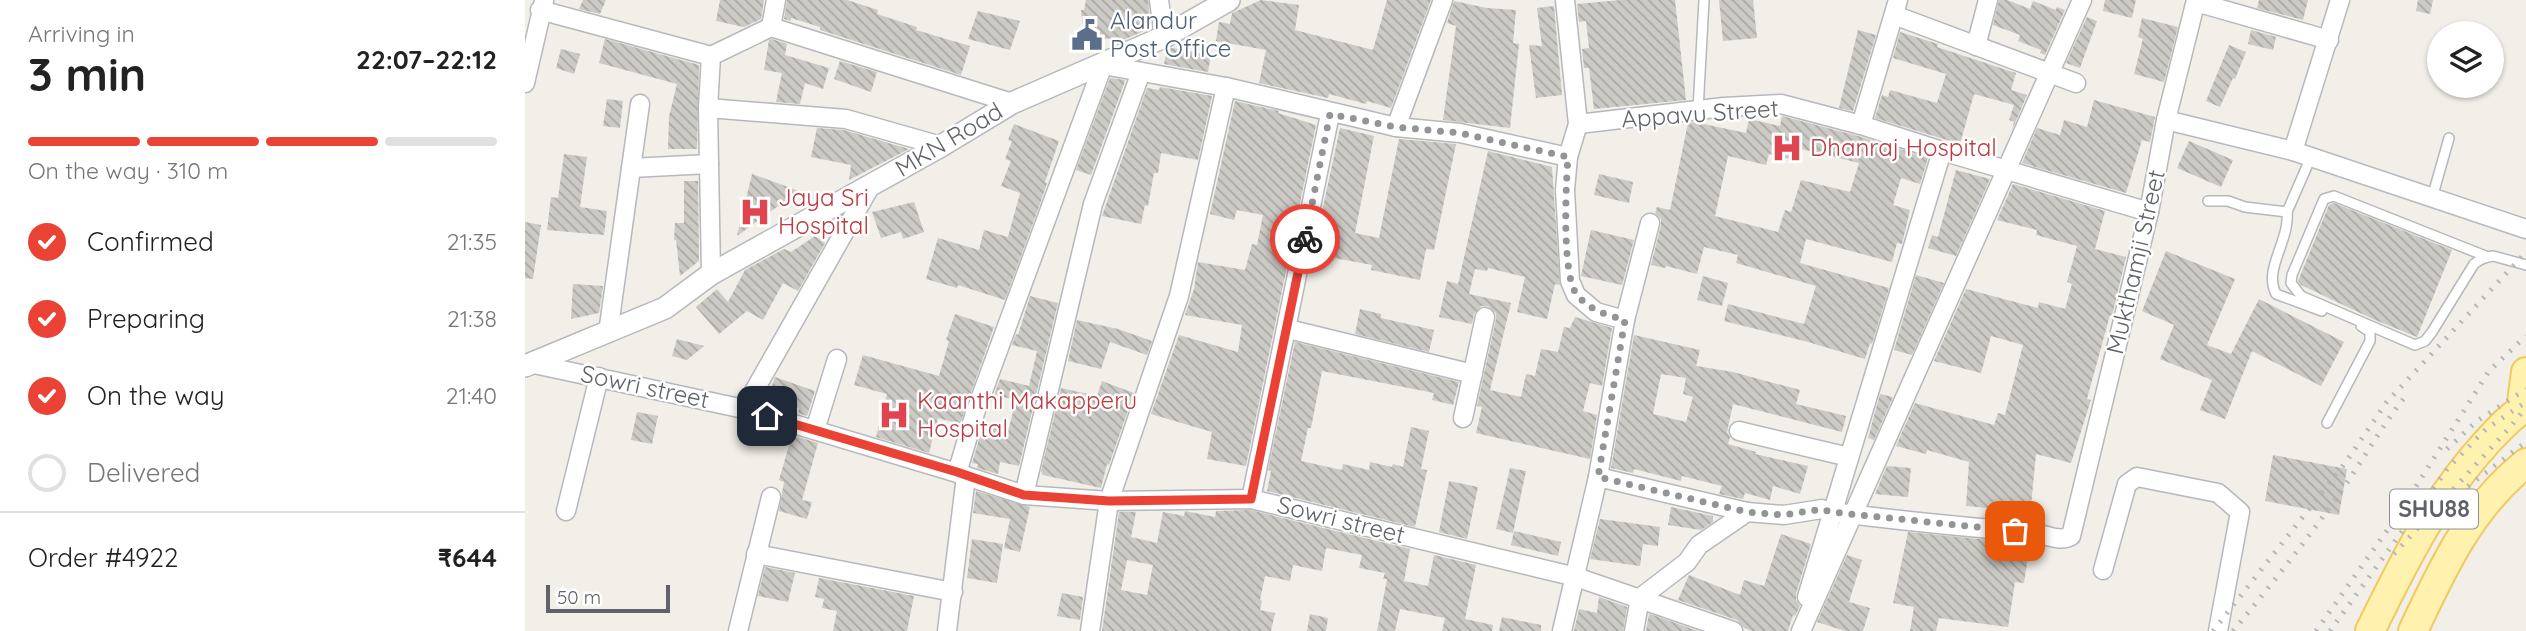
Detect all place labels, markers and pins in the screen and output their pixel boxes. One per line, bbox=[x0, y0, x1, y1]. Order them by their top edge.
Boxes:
place label: Alandur Post Office bbox=[1110, 5, 1231, 63]
public building icon: Alandur Post Office bbox=[1070, 18, 1104, 52]
hospital icon: Dhanraj Hospital bbox=[1770, 131, 1804, 165]
place label: Dhanraj Hospital bbox=[1810, 132, 1997, 162]
place label: Jaya Sri Hospital bbox=[778, 182, 869, 240]
hospital icon: Jaya Sri Hospital bbox=[738, 195, 772, 229]
place label: Kaanthi Makapperu Hospital bbox=[917, 385, 1137, 443]
pin bbox=[737, 386, 797, 446]
hospital icon: Kaanthi Makapperu Hospital bbox=[877, 398, 911, 432]
pin bbox=[1985, 501, 2045, 561]

